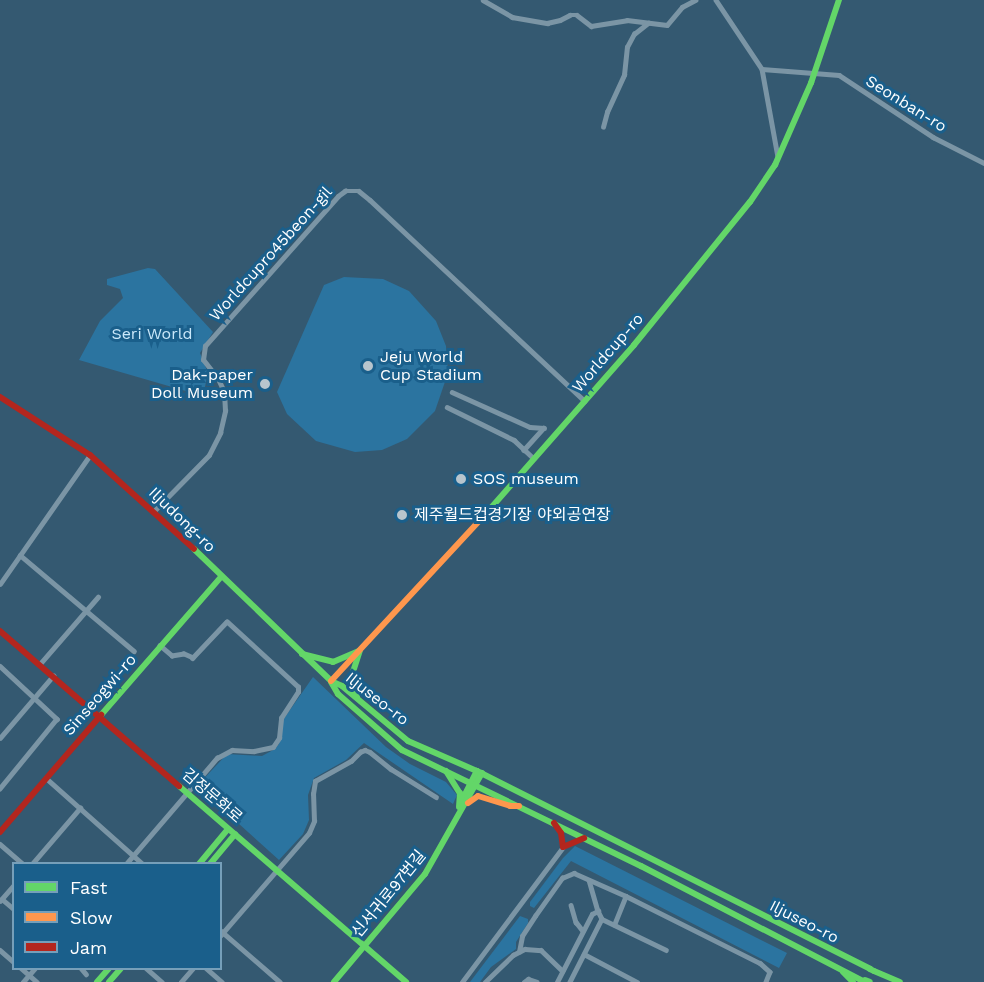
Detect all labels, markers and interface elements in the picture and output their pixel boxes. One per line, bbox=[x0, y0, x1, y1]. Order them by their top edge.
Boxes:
street label: Seonban-ro bbox=[862, 71, 950, 137]
street label: Worldcupro45beon-gil bbox=[206, 183, 336, 325]
street label: Worldcup-ro bbox=[568, 309, 648, 397]
park label: Seri World bbox=[111, 324, 193, 344]
place label: Jeju World Cup Stadium bbox=[380, 347, 482, 385]
marker: Jeju World Cup Stadium bbox=[361, 359, 375, 373]
place label: Dak-paper Doll Museum bbox=[150, 365, 253, 403]
marker: Dak-paper Doll Museum bbox=[258, 377, 272, 391]
place label: SOS museum bbox=[473, 469, 579, 489]
marker: SOS museum bbox=[454, 472, 468, 486]
street label: Iljudong-ro bbox=[144, 483, 220, 557]
place label: 제주월드컵경기장 야외공연장 bbox=[414, 505, 611, 525]
marker: 제주월드컵경기장 야외공연장 bbox=[395, 508, 409, 522]
street label: Sinseogwi-ro bbox=[59, 650, 141, 740]
street label: Iljuseo-ro bbox=[342, 668, 412, 730]
street label: 김정문화로 bbox=[178, 765, 246, 827]
street label: 신서귀로97번길 bbox=[348, 846, 430, 942]
legend bbox=[12, 862, 222, 970]
text: Fast bbox=[70, 877, 107, 898]
street label: Iljuseo-ro bbox=[766, 896, 842, 948]
text: Slow bbox=[70, 907, 113, 928]
text: Jam bbox=[70, 937, 107, 958]

